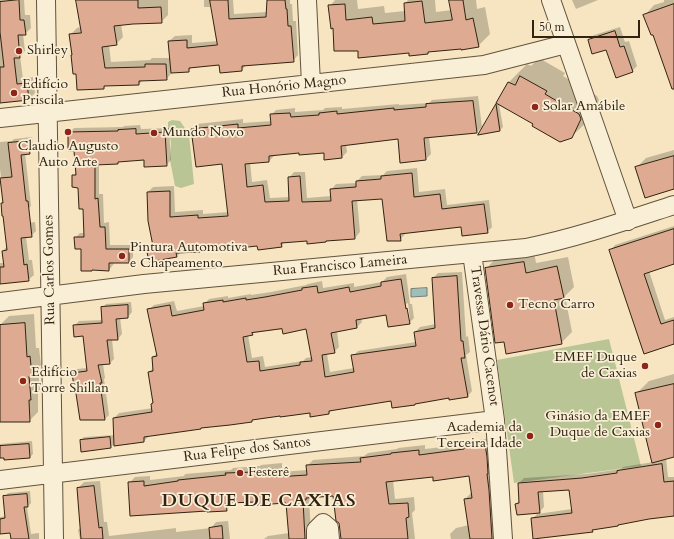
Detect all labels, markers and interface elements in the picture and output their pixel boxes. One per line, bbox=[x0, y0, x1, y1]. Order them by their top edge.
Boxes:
scale bar bbox=[534, 12, 642, 38]
text: 50 m bbox=[539, 19, 565, 35]
place label: Shirley bbox=[27, 43, 68, 59]
marker: Shirley bbox=[14, 46, 24, 56]
street label: Rua Honório Magno bbox=[221, 72, 347, 102]
place label: Edifício Priscila bbox=[22, 77, 68, 110]
marker: Edifício Priscila bbox=[9, 88, 19, 98]
place label: Solar Amábile bbox=[543, 99, 625, 115]
marker: Solar Amábile bbox=[530, 102, 540, 112]
place label: Mundo Novo bbox=[162, 125, 244, 141]
marker: Claudio Augusto Auto Arte bbox=[63, 127, 73, 137]
marker: Mundo Novo bbox=[149, 128, 159, 138]
place label: Claudio Augusto Auto Arte bbox=[18, 139, 118, 172]
street label: Rua Carlos Gomes bbox=[41, 215, 59, 325]
place label: Pintura Automotiva e Chapeamento bbox=[130, 240, 248, 272]
marker: Pintura Automotiva e Chapeamento bbox=[117, 251, 127, 261]
street label: Rua Francisco Lameira bbox=[272, 252, 408, 280]
street label: Travessa Dário Cacenot bbox=[466, 265, 502, 407]
place label: Tecno Carro bbox=[518, 297, 595, 313]
marker: Tecno Carro bbox=[505, 300, 515, 310]
place label: EMEF Duque de Caxias bbox=[554, 350, 637, 382]
marker: EMEF Duque de Caxias bbox=[640, 361, 650, 371]
place label: Edifício Torre Shillan bbox=[31, 365, 109, 398]
marker: Edifício Torre Shillan bbox=[18, 376, 28, 386]
place label: Ginásio da EMEF Duque de Caxias bbox=[545, 409, 650, 442]
place label: Academia da Terceira Idade bbox=[437, 420, 522, 452]
marker: Ginásio da EMEF Duque de Caxias bbox=[653, 420, 663, 430]
marker: Academia da Terceira Idade bbox=[525, 431, 535, 441]
street label: Rua Felipe dos Santos bbox=[183, 434, 311, 466]
place label: Festerê bbox=[248, 465, 289, 481]
marker: Festerê bbox=[235, 468, 245, 478]
district label: DUQUE DE CAXIAS bbox=[161, 491, 357, 513]

